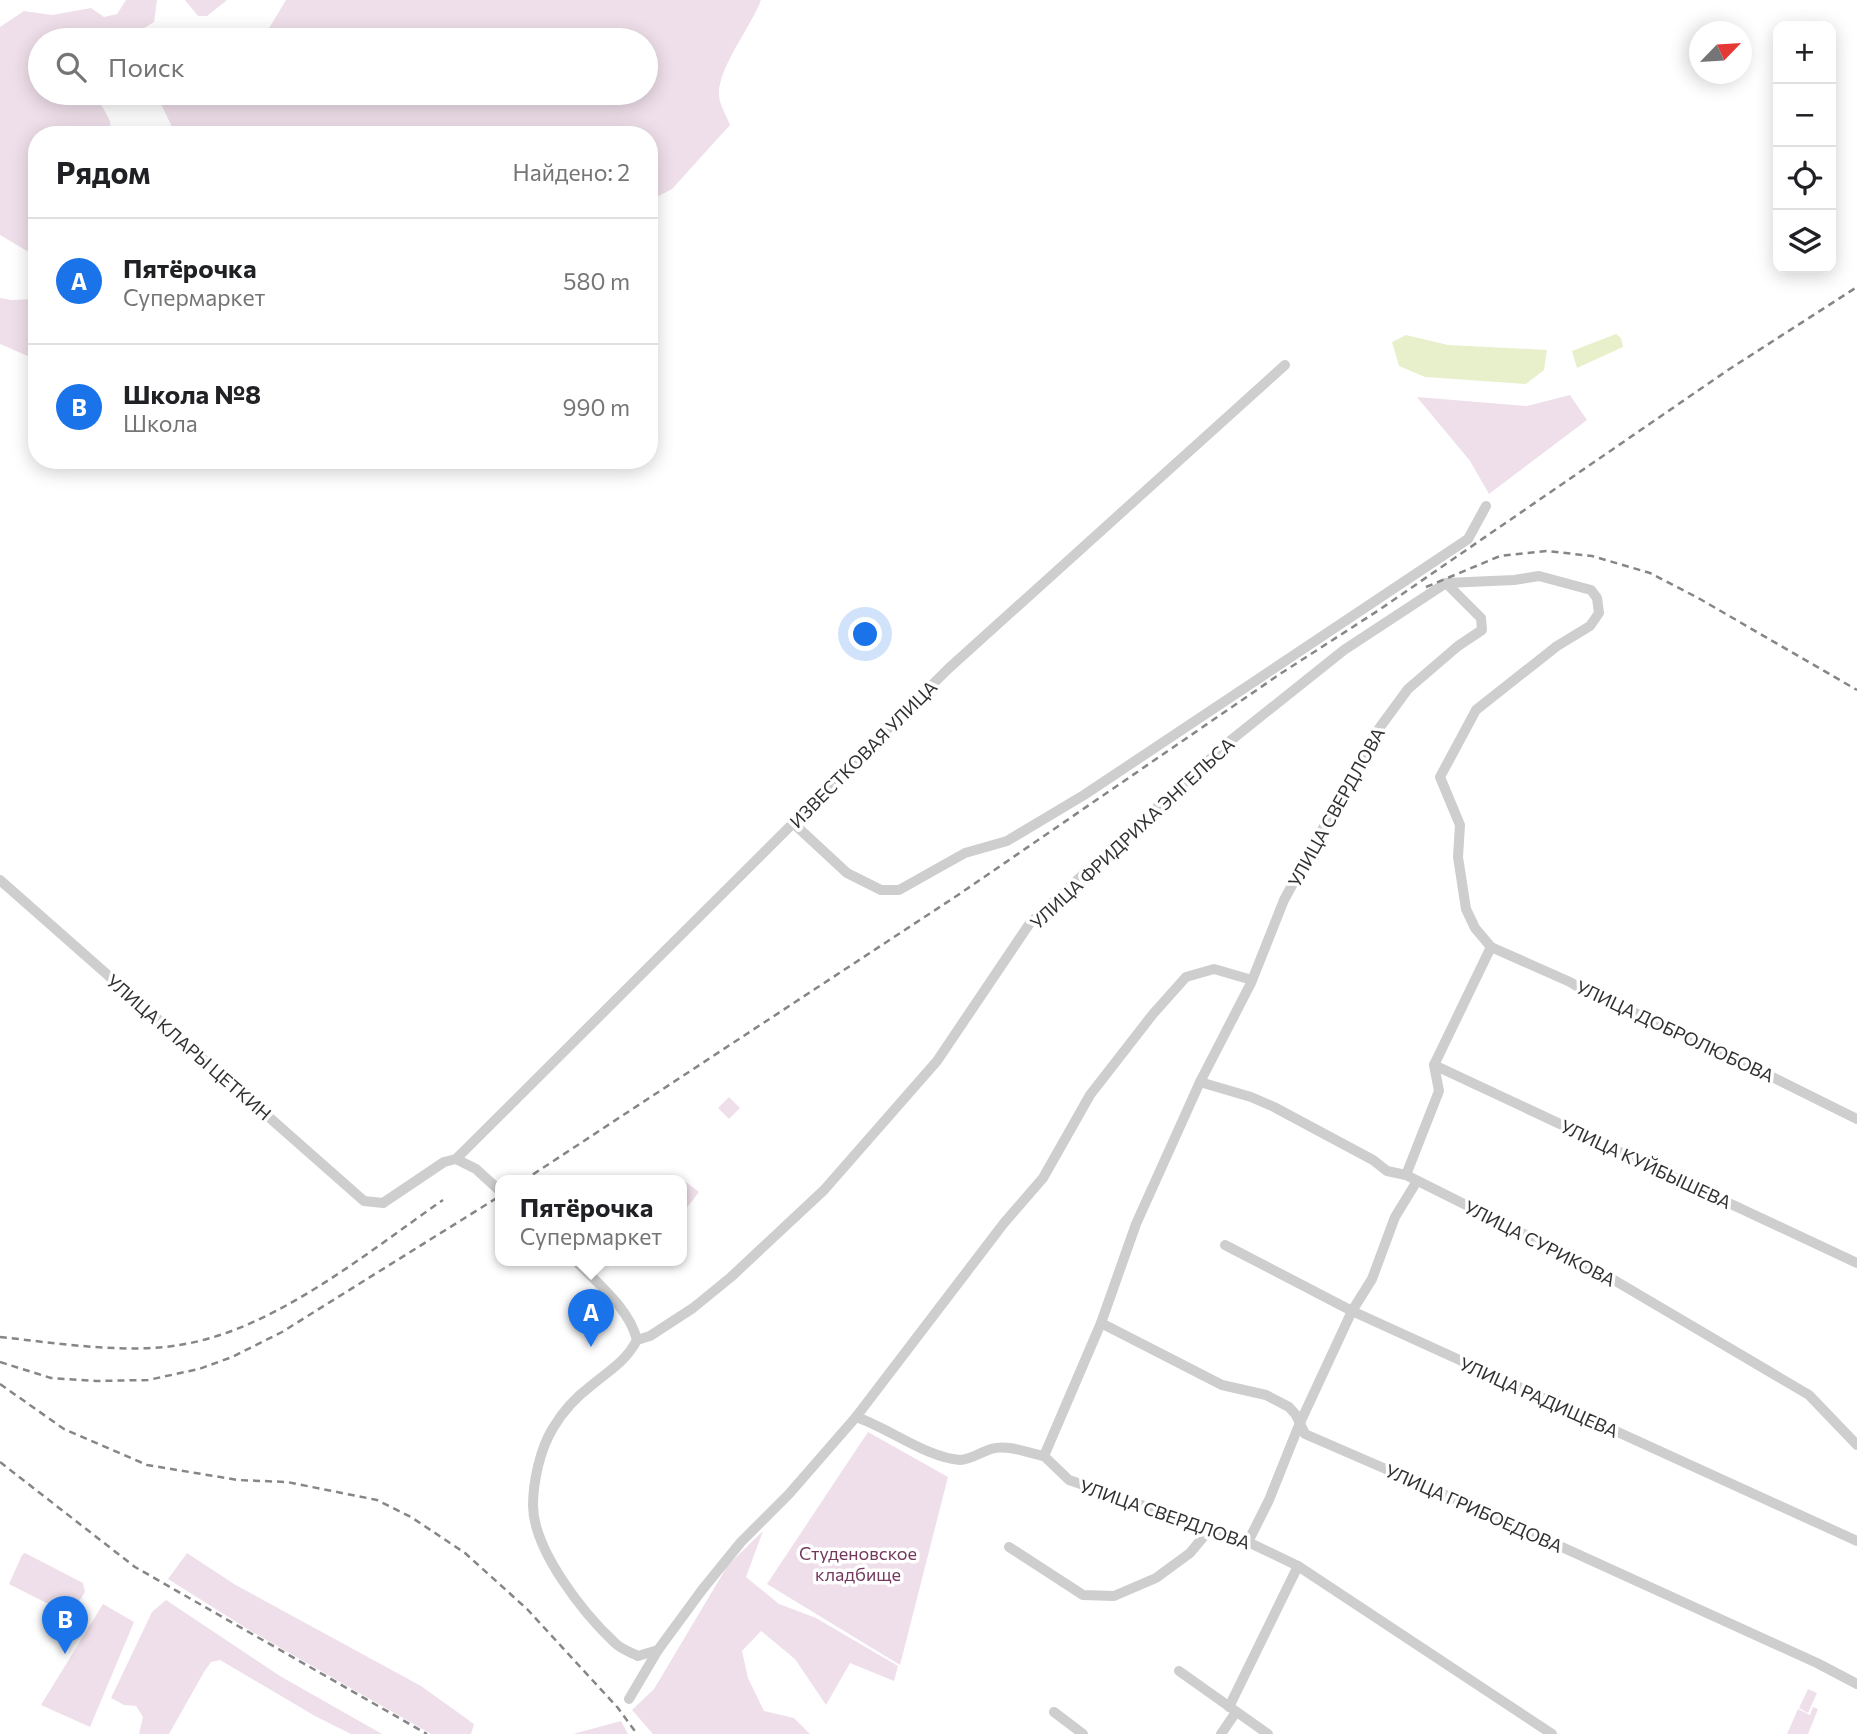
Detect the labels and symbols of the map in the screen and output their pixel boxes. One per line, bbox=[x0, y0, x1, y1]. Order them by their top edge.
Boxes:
north arrow bbox=[1689, 21, 1752, 84]
your location bbox=[848, 617, 882, 651]
street label: ИЗВЕСТКОВАЯ УЛИЦА bbox=[785, 676, 941, 832]
street label: УЛИЦА СВЕРДЛОВА bbox=[1283, 723, 1389, 891]
street label: УЛИЦА ФРИДРИХА ЭНГЕЛЬСА bbox=[1025, 733, 1239, 933]
street label: УЛИЦА КЛАРЫ ЦЕТКИН bbox=[102, 969, 276, 1125]
street label: УЛИЦА ДОБРОЛЮБОВА bbox=[1572, 975, 1778, 1087]
street label: УЛИЦА КУЙБЫШЕВА bbox=[1557, 1115, 1735, 1213]
street label: УЛИЦА СУРИКОВА bbox=[1461, 1195, 1619, 1291]
pin: A bbox=[568, 1289, 614, 1347]
street label: УЛИЦА РАДИЩЕВА bbox=[1456, 1352, 1622, 1442]
street label: УЛИЦА ГРИБОЕДОВА bbox=[1382, 1459, 1566, 1557]
street label: УЛИЦА СВЕРДЛОВА bbox=[1077, 1474, 1253, 1554]
park label: Студеновское кладбище bbox=[799, 1542, 917, 1585]
pin: B bbox=[42, 1596, 88, 1654]

